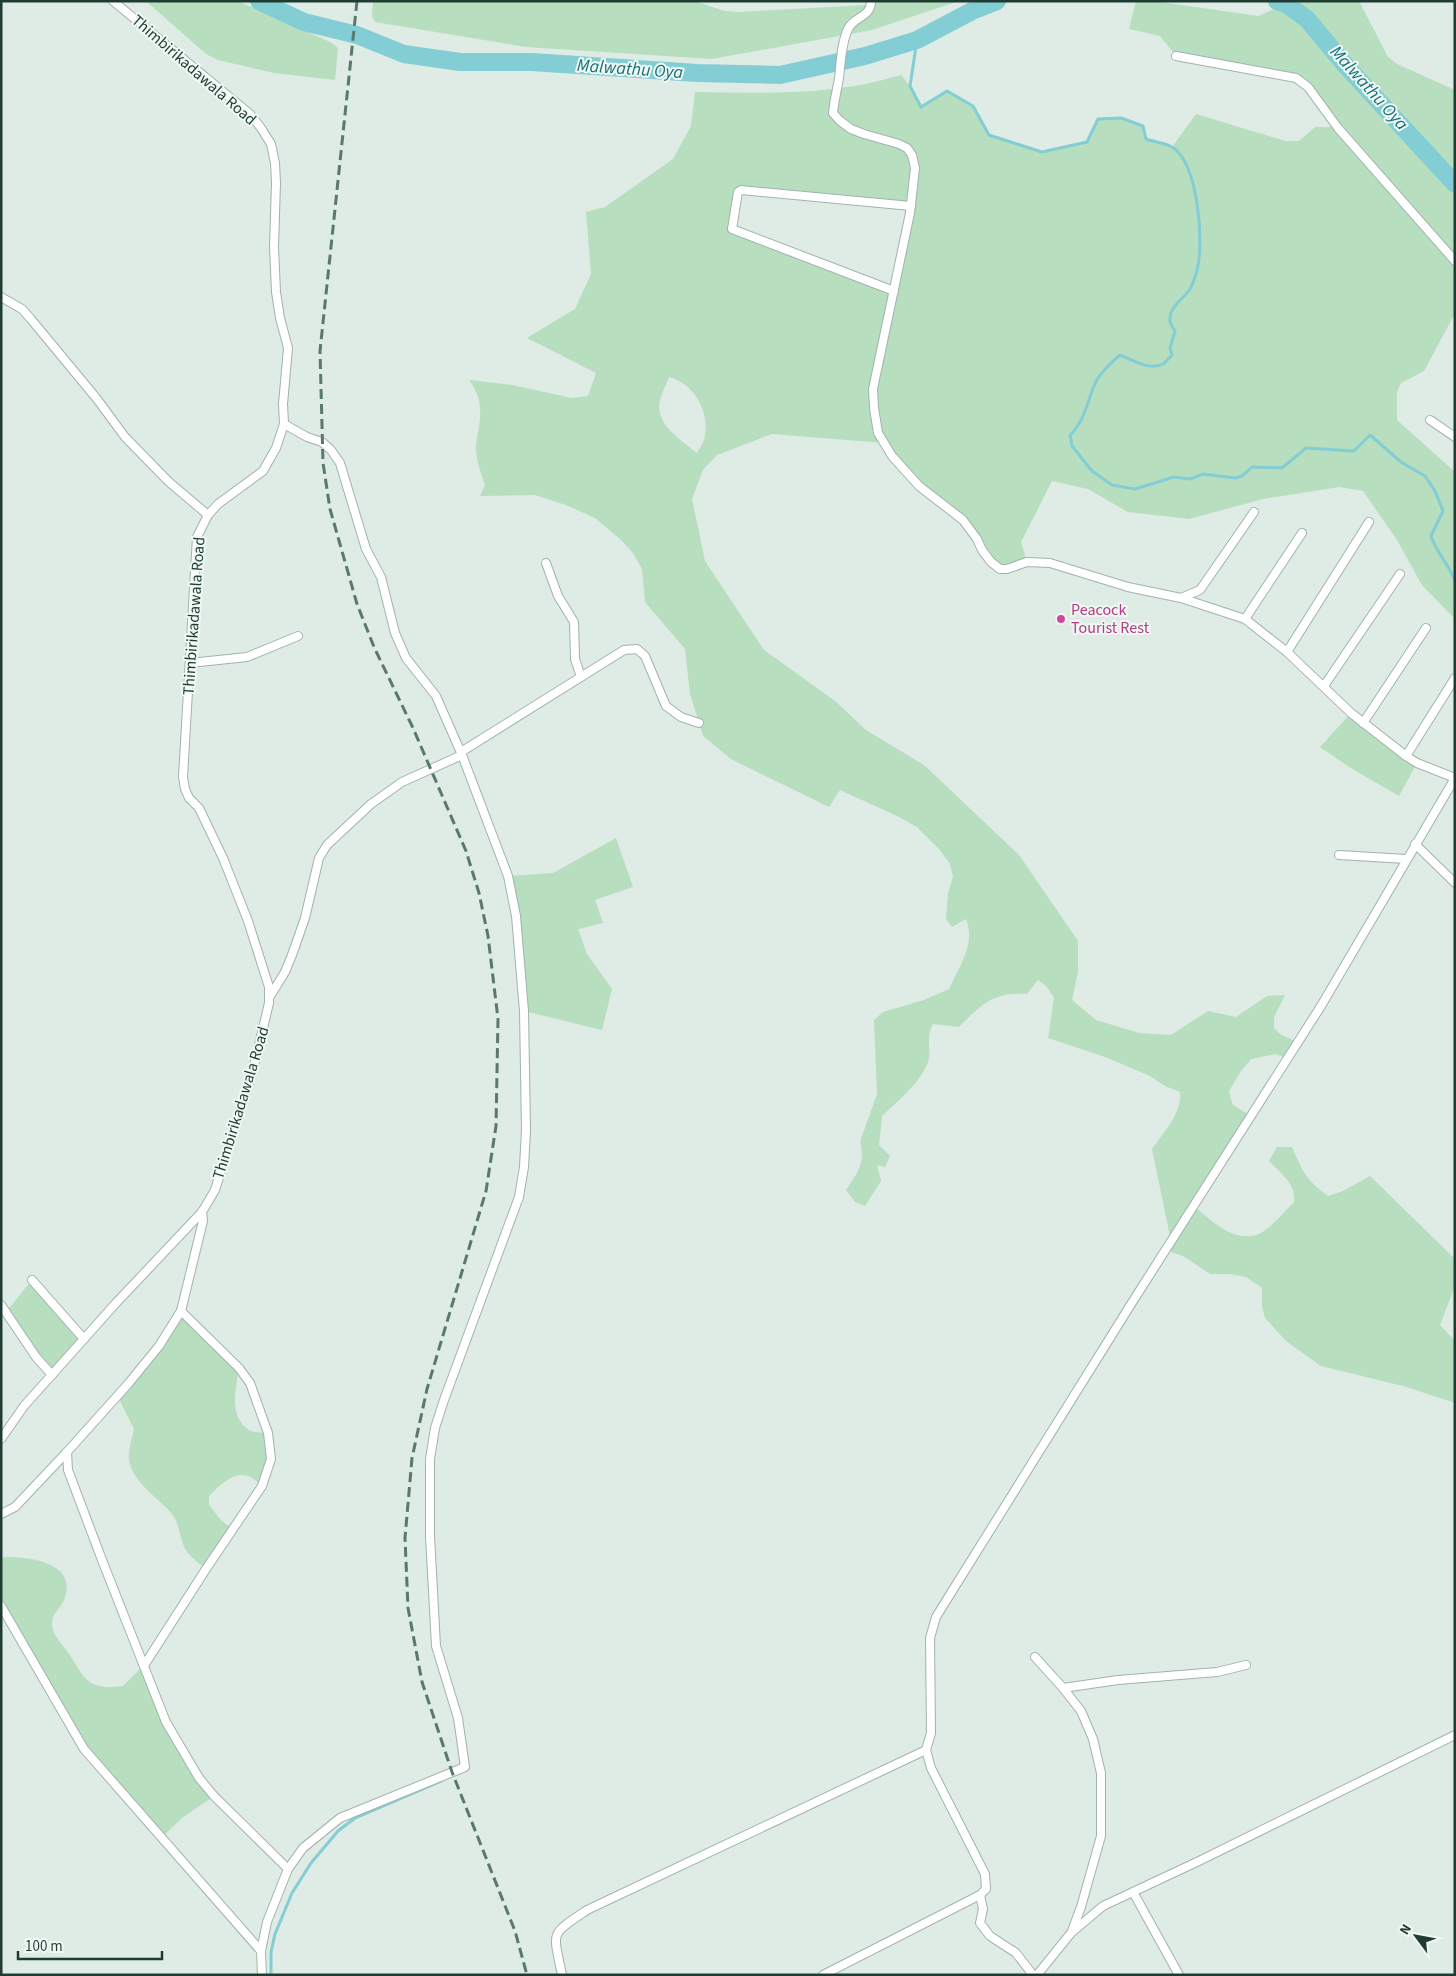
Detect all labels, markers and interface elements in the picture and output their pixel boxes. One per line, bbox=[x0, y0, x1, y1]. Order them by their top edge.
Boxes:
street label: Thimbirikadawala Road bbox=[127, 10, 261, 130]
water label: Malwathu Oya bbox=[1324, 40, 1414, 136]
water label: Malwathu Oya bbox=[576, 53, 684, 85]
street label: Thimbirikadawala Road bbox=[177, 536, 211, 696]
place label: Peacock Tourist Rest bbox=[1071, 599, 1150, 639]
marker: Peacock Tourist Rest bbox=[1055, 613, 1067, 625]
street label: Thimbirikadawala Road bbox=[207, 1024, 275, 1182]
north arrow bbox=[1391, 1911, 1441, 1961]
text: N bbox=[1395, 1920, 1417, 1939]
scale bar bbox=[18, 1928, 161, 1960]
text: 100 m bbox=[25, 1936, 63, 1957]

